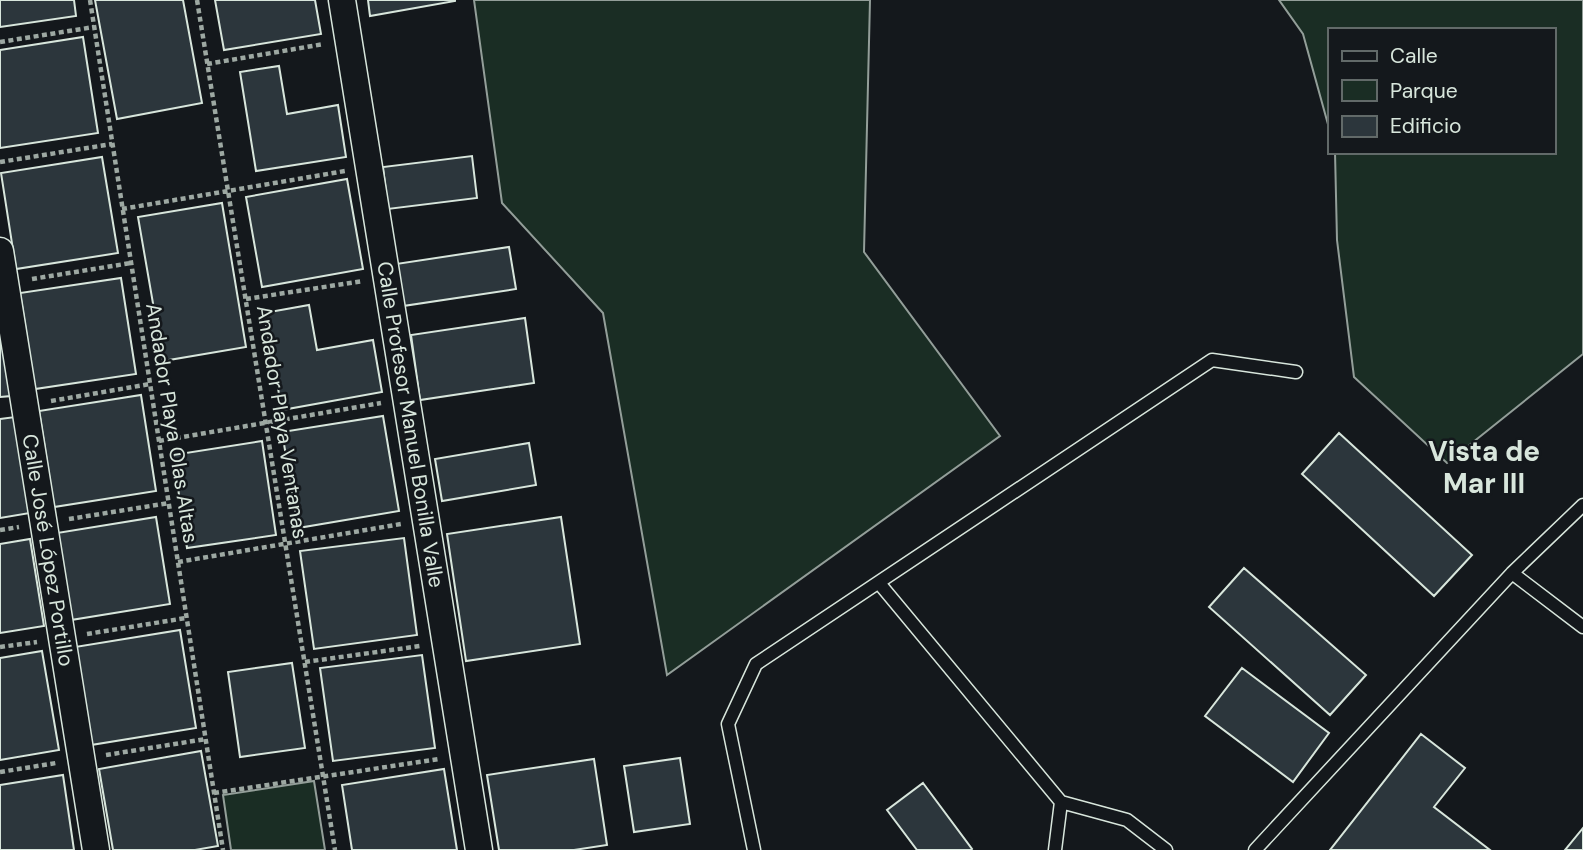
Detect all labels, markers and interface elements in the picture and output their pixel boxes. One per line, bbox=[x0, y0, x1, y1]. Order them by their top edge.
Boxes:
legend bbox=[1328, 28, 1555, 154]
text: Calle bbox=[1390, 42, 1438, 70]
text: Parque bbox=[1390, 77, 1458, 105]
text: Edificio bbox=[1390, 112, 1461, 140]
street label: Calle Profesor Manuel Bonilla Valle bbox=[370, 259, 451, 590]
street label: Andador Playa Olas Altas bbox=[139, 301, 205, 545]
street label: Andador Playa Ventanas bbox=[250, 303, 314, 541]
street label: Calle José López Portillo bbox=[16, 432, 80, 668]
district label: Vista de Mar III bbox=[1428, 433, 1540, 502]

